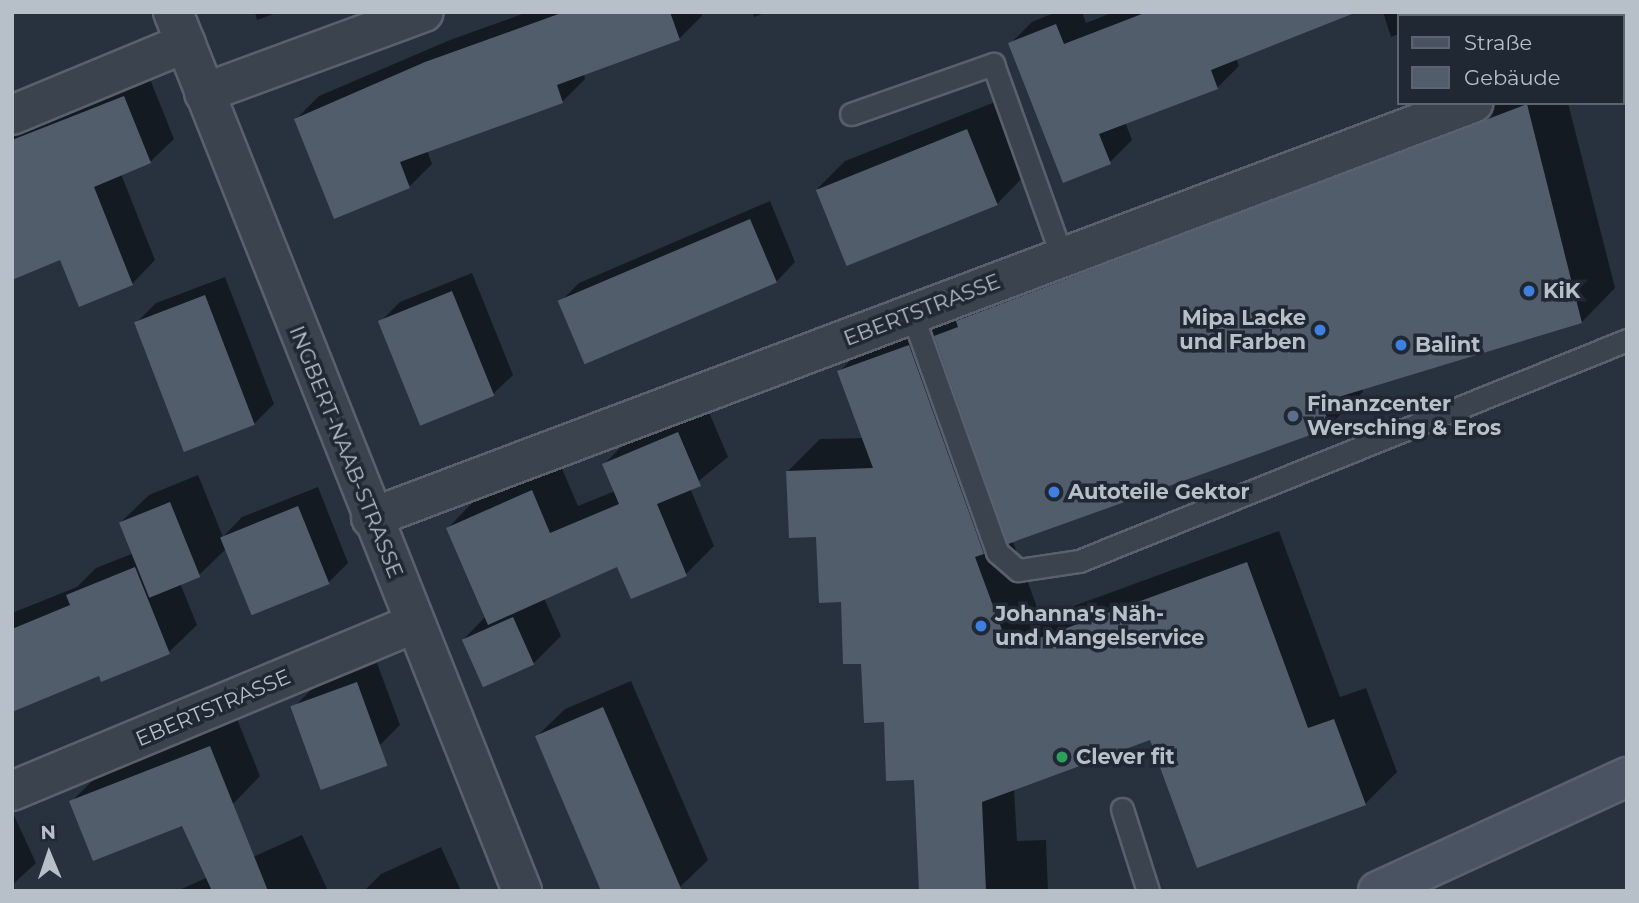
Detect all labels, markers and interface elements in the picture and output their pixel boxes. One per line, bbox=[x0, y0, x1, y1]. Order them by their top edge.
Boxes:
legend bbox=[1398, 14, 1625, 105]
text: Straße bbox=[1464, 30, 1532, 55]
text: Gebäude bbox=[1464, 65, 1561, 90]
street label: EBERTSTRASSE bbox=[840, 269, 1004, 351]
place label: KiK bbox=[1543, 278, 1580, 304]
marker: KiK bbox=[1521, 283, 1537, 299]
place label: Mipa Lacke und Farben bbox=[1179, 305, 1306, 355]
street label: INGBERT-NAAB-STRASSE bbox=[284, 322, 408, 582]
marker: Mipa Lacke und Farben bbox=[1312, 322, 1328, 338]
place label: Balint bbox=[1415, 332, 1480, 358]
marker: Balint bbox=[1393, 337, 1409, 353]
place label: Finanzcenter Wersching & Eros bbox=[1307, 391, 1501, 441]
marker: Finanzcenter Wersching & Eros bbox=[1285, 408, 1301, 424]
place label: Autoteile Gektor bbox=[1068, 479, 1249, 505]
marker: Autoteile Gektor bbox=[1046, 484, 1062, 500]
place label: Johanna's Näh- und Mangelservice bbox=[995, 601, 1205, 651]
marker: Johanna's Näh- und Mangelservice bbox=[973, 618, 989, 634]
street label: EBERTSTRASSE bbox=[132, 664, 294, 752]
place label: Clever fit bbox=[1076, 744, 1175, 770]
marker: Clever fit bbox=[1054, 749, 1070, 765]
north arrow bbox=[14, 819, 84, 889]
text: N bbox=[40, 821, 56, 844]

